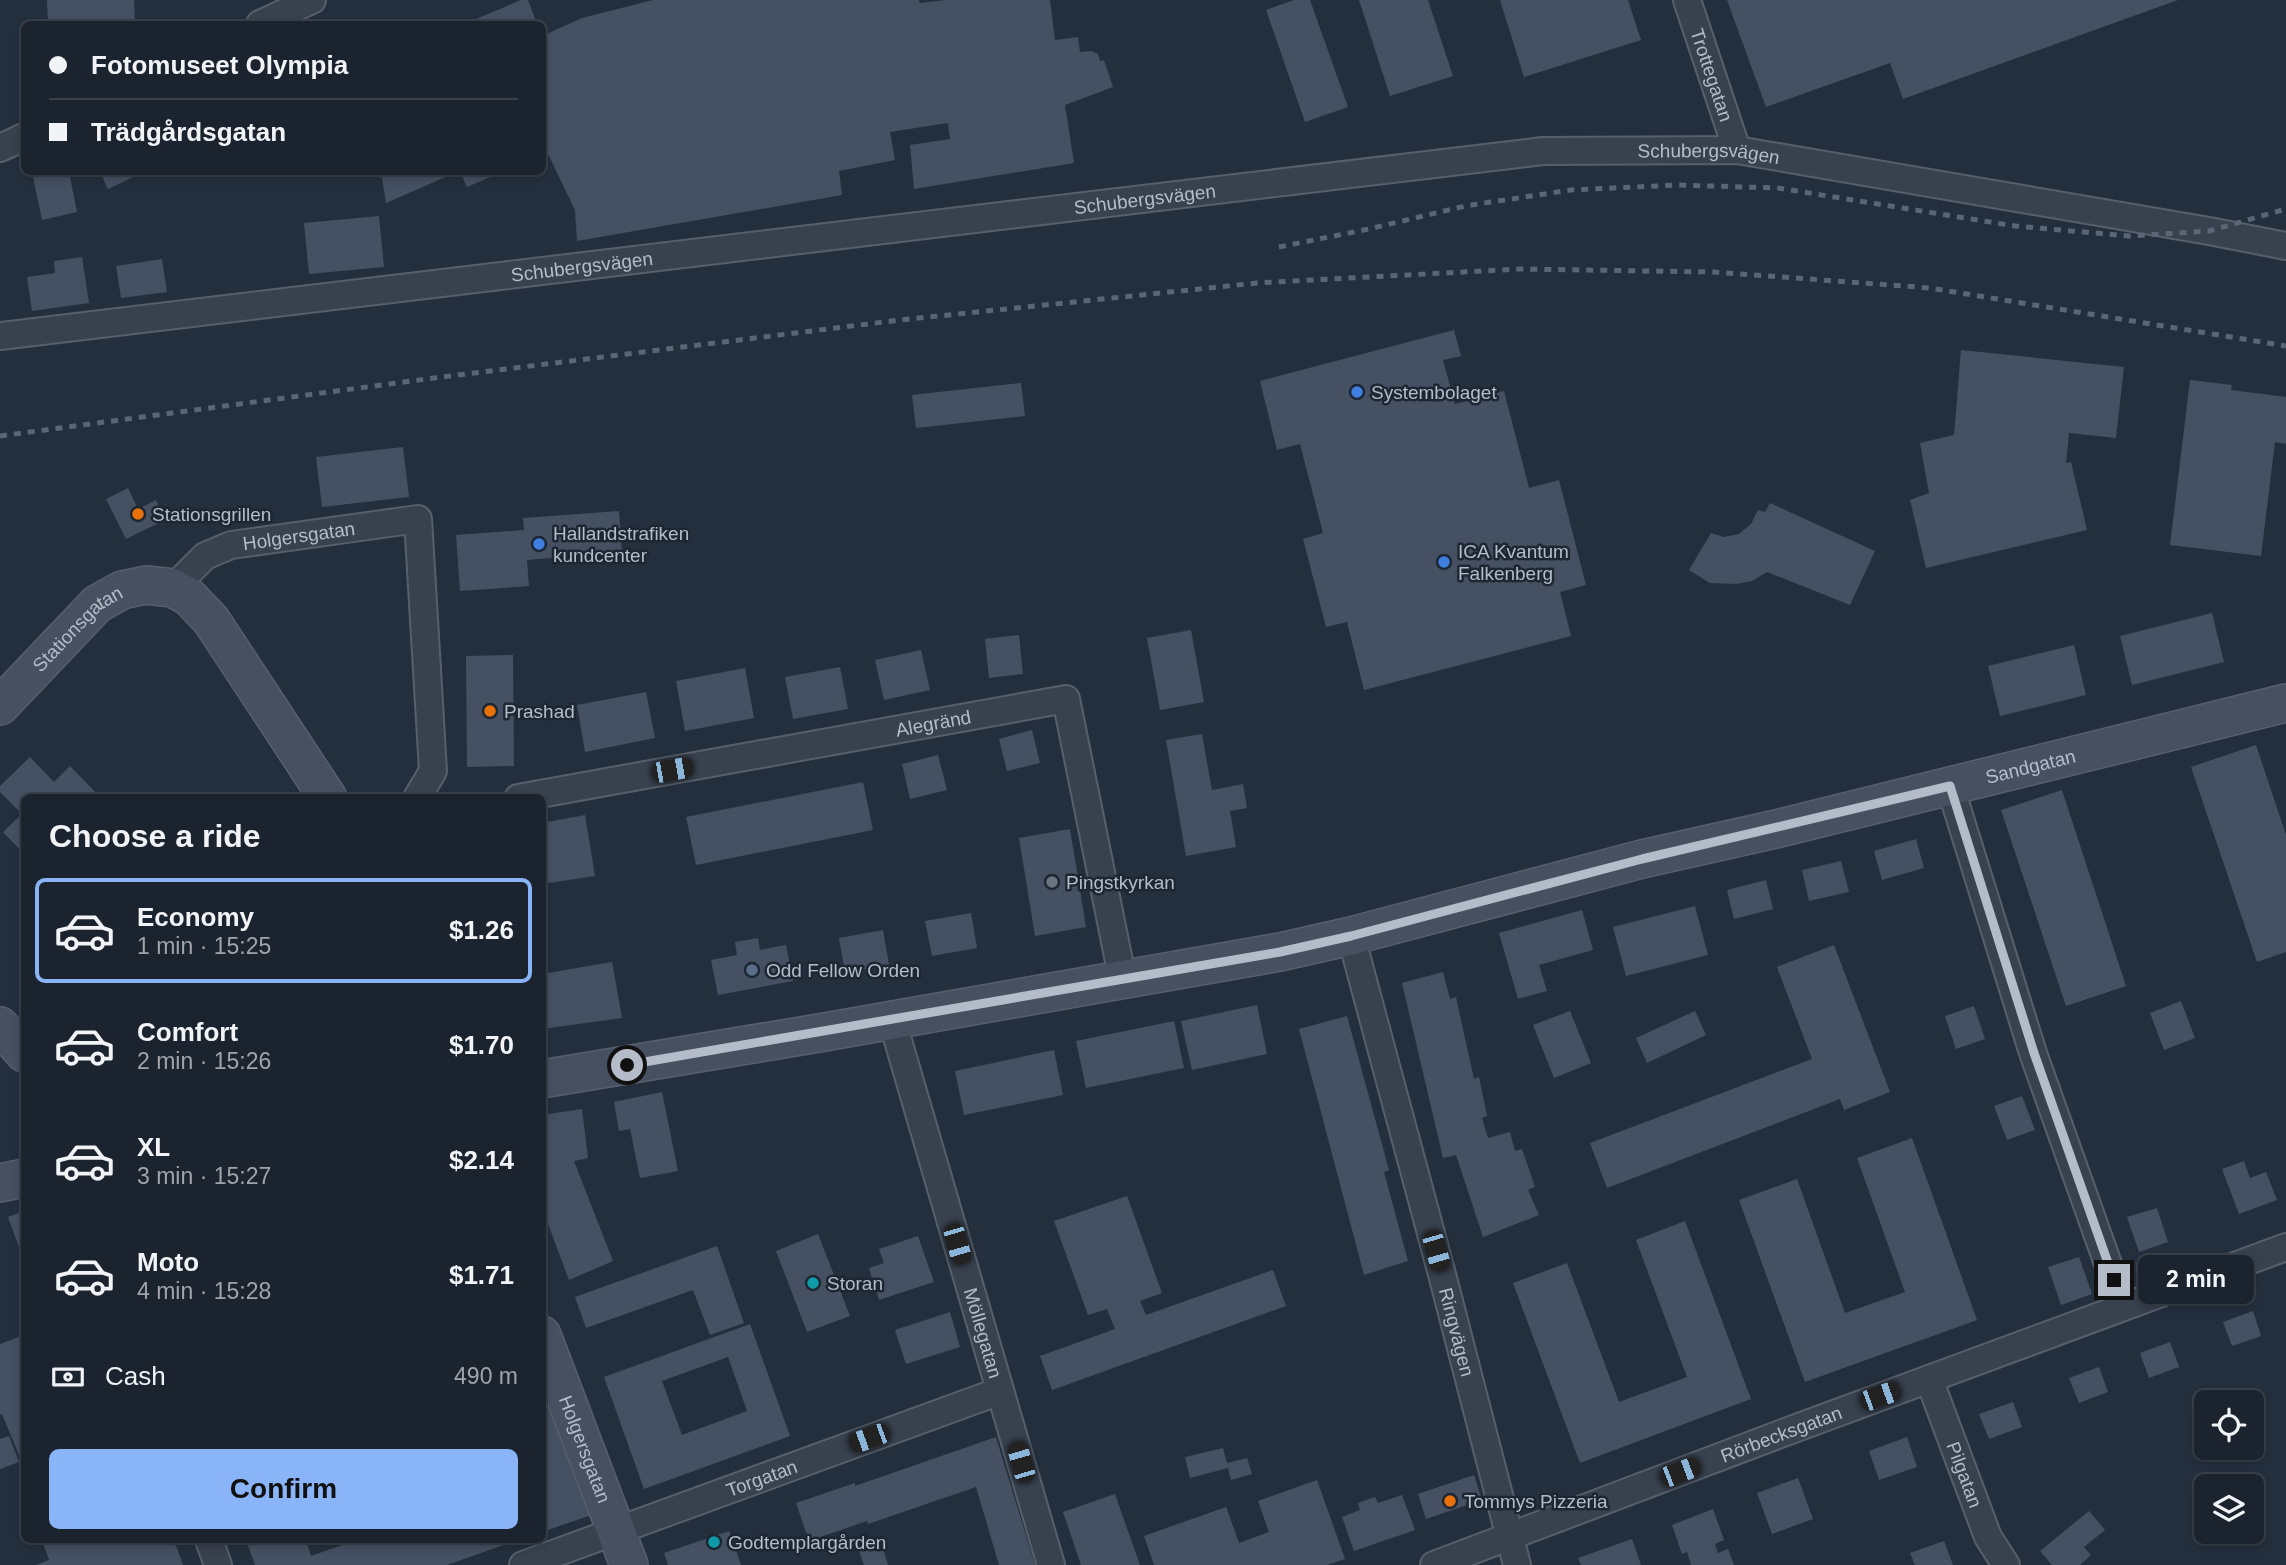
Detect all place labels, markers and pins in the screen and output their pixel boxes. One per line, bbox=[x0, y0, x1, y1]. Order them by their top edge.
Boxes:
place label: Systembolaget bbox=[1371, 382, 1497, 403]
marker: Systembolaget bbox=[1349, 384, 1365, 400]
place label: Stationsgrillen bbox=[152, 504, 271, 525]
marker: Stationsgrillen bbox=[130, 506, 146, 522]
place label: Hallandstrafiken kundcenter bbox=[553, 523, 689, 566]
marker: Hallandstrafiken kundcenter bbox=[531, 536, 547, 552]
place label: ICA Kvantum Falkenberg bbox=[1458, 541, 1569, 584]
marker: ICA Kvantum Falkenberg bbox=[1436, 554, 1452, 570]
place label: Prashad bbox=[504, 701, 575, 722]
marker: Prashad bbox=[482, 703, 498, 719]
place label: Pingstkyrkan bbox=[1066, 872, 1175, 893]
marker: Pingstkyrkan bbox=[1044, 874, 1060, 890]
place label: Odd Fellow Orden bbox=[766, 960, 920, 981]
marker: Odd Fellow Orden bbox=[744, 962, 760, 978]
place label: Storan bbox=[827, 1273, 883, 1294]
marker: Storan bbox=[805, 1275, 821, 1291]
place label: Tommys Pizzeria bbox=[1464, 1491, 1608, 1512]
marker: Tommys Pizzeria bbox=[1442, 1493, 1458, 1509]
place label: Godtemplargården bbox=[728, 1532, 886, 1553]
marker: Godtemplargården bbox=[706, 1534, 722, 1550]

